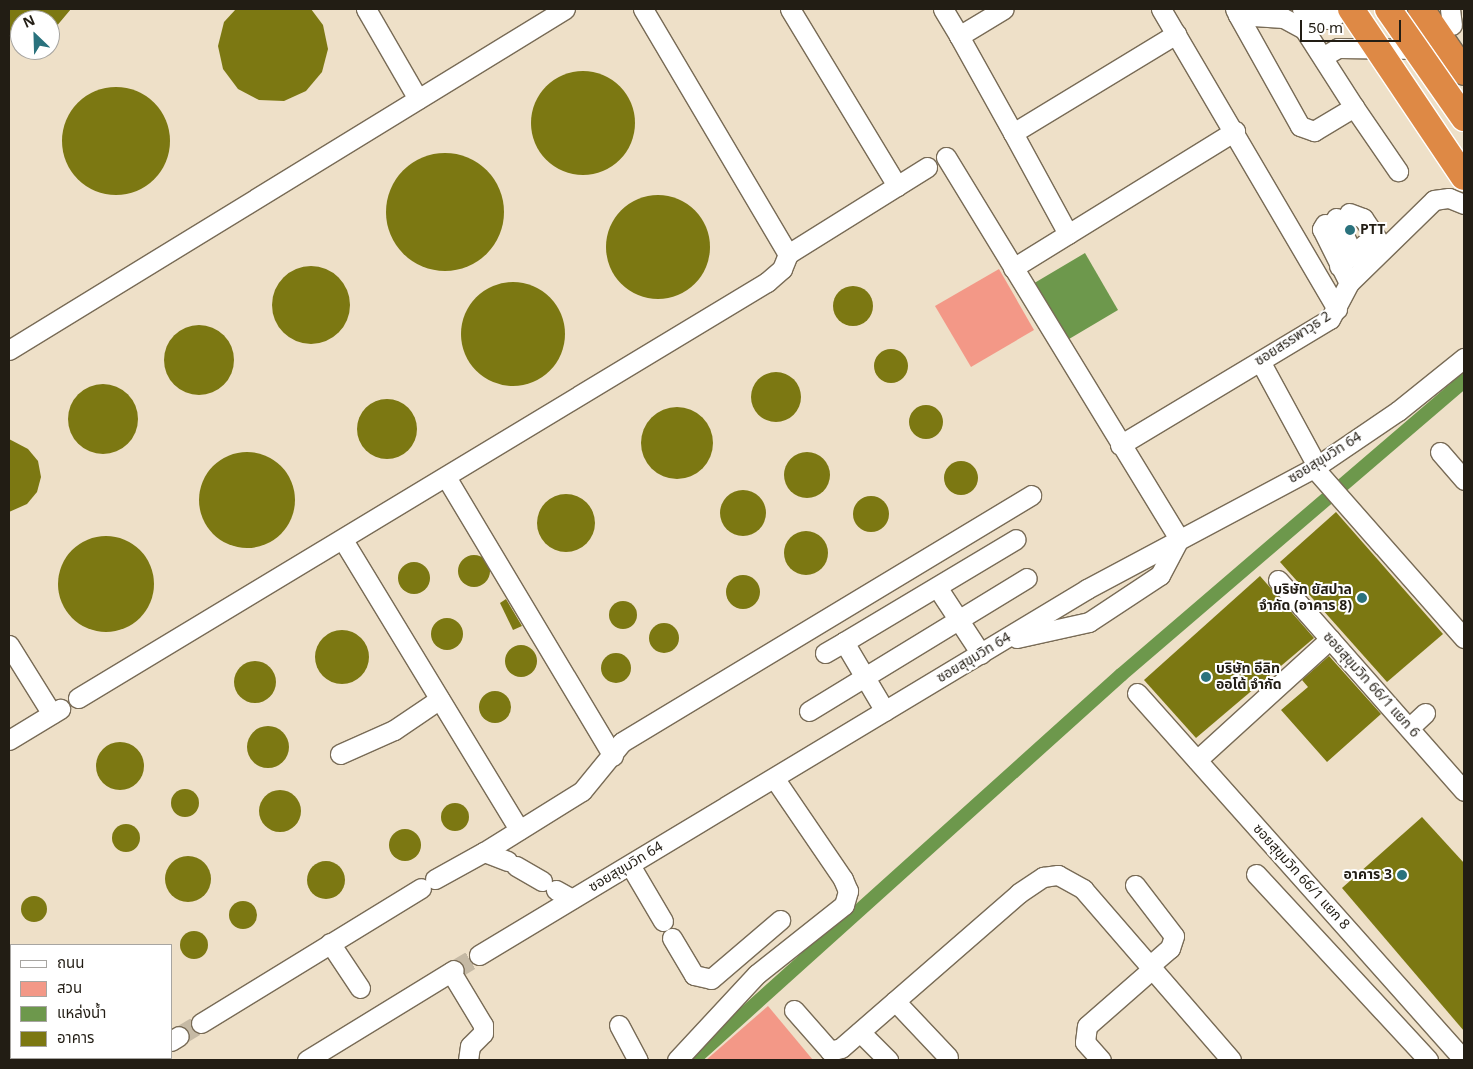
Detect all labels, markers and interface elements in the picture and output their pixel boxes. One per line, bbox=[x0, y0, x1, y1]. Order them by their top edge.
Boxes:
north arrow bbox=[10, 10, 60, 60]
text: N bbox=[20, 10, 39, 34]
scale bar bbox=[1303, 10, 1404, 42]
text: 50 m bbox=[1308, 17, 1343, 40]
place label: PTT bbox=[1360, 222, 1385, 238]
marker: PTT bbox=[1344, 224, 1356, 236]
street label: ซอยสรรพาวุธ 2 bbox=[1252, 308, 1334, 370]
street label: ซอยสุขุมวิท 64 bbox=[1285, 429, 1365, 487]
place label: บริษัท ยัสปาล จำกัด (อาคาร 8) bbox=[1259, 582, 1352, 614]
marker: บริษัท ยัสปาล จำกัด (อาคาร 8) bbox=[1356, 592, 1368, 604]
street label: ซอยสุขุมวิท 64 bbox=[934, 629, 1014, 687]
street label: ซอยสุขุมวิท 66/1 แยก 6 bbox=[1319, 629, 1423, 741]
place label: บริษัท อีลิท ออโต้ จำกัด bbox=[1216, 661, 1282, 694]
marker: บริษัท อีลิท ออโต้ จำกัด bbox=[1200, 671, 1212, 683]
street label: ซอยสุขุมวิท 66/1 แยก 8 bbox=[1249, 821, 1353, 933]
street label: ซอยสุขุมวิท 64 bbox=[586, 838, 666, 896]
place label: อาคาร 3 bbox=[1344, 867, 1392, 883]
marker: อาคาร 3 bbox=[1396, 869, 1408, 881]
legend bbox=[10, 944, 172, 1059]
text: ถนน bbox=[57, 952, 84, 975]
text: สวน bbox=[57, 977, 82, 1000]
text: แหล่งน้ำ bbox=[57, 1002, 106, 1025]
text: อาคาร bbox=[57, 1027, 94, 1050]

